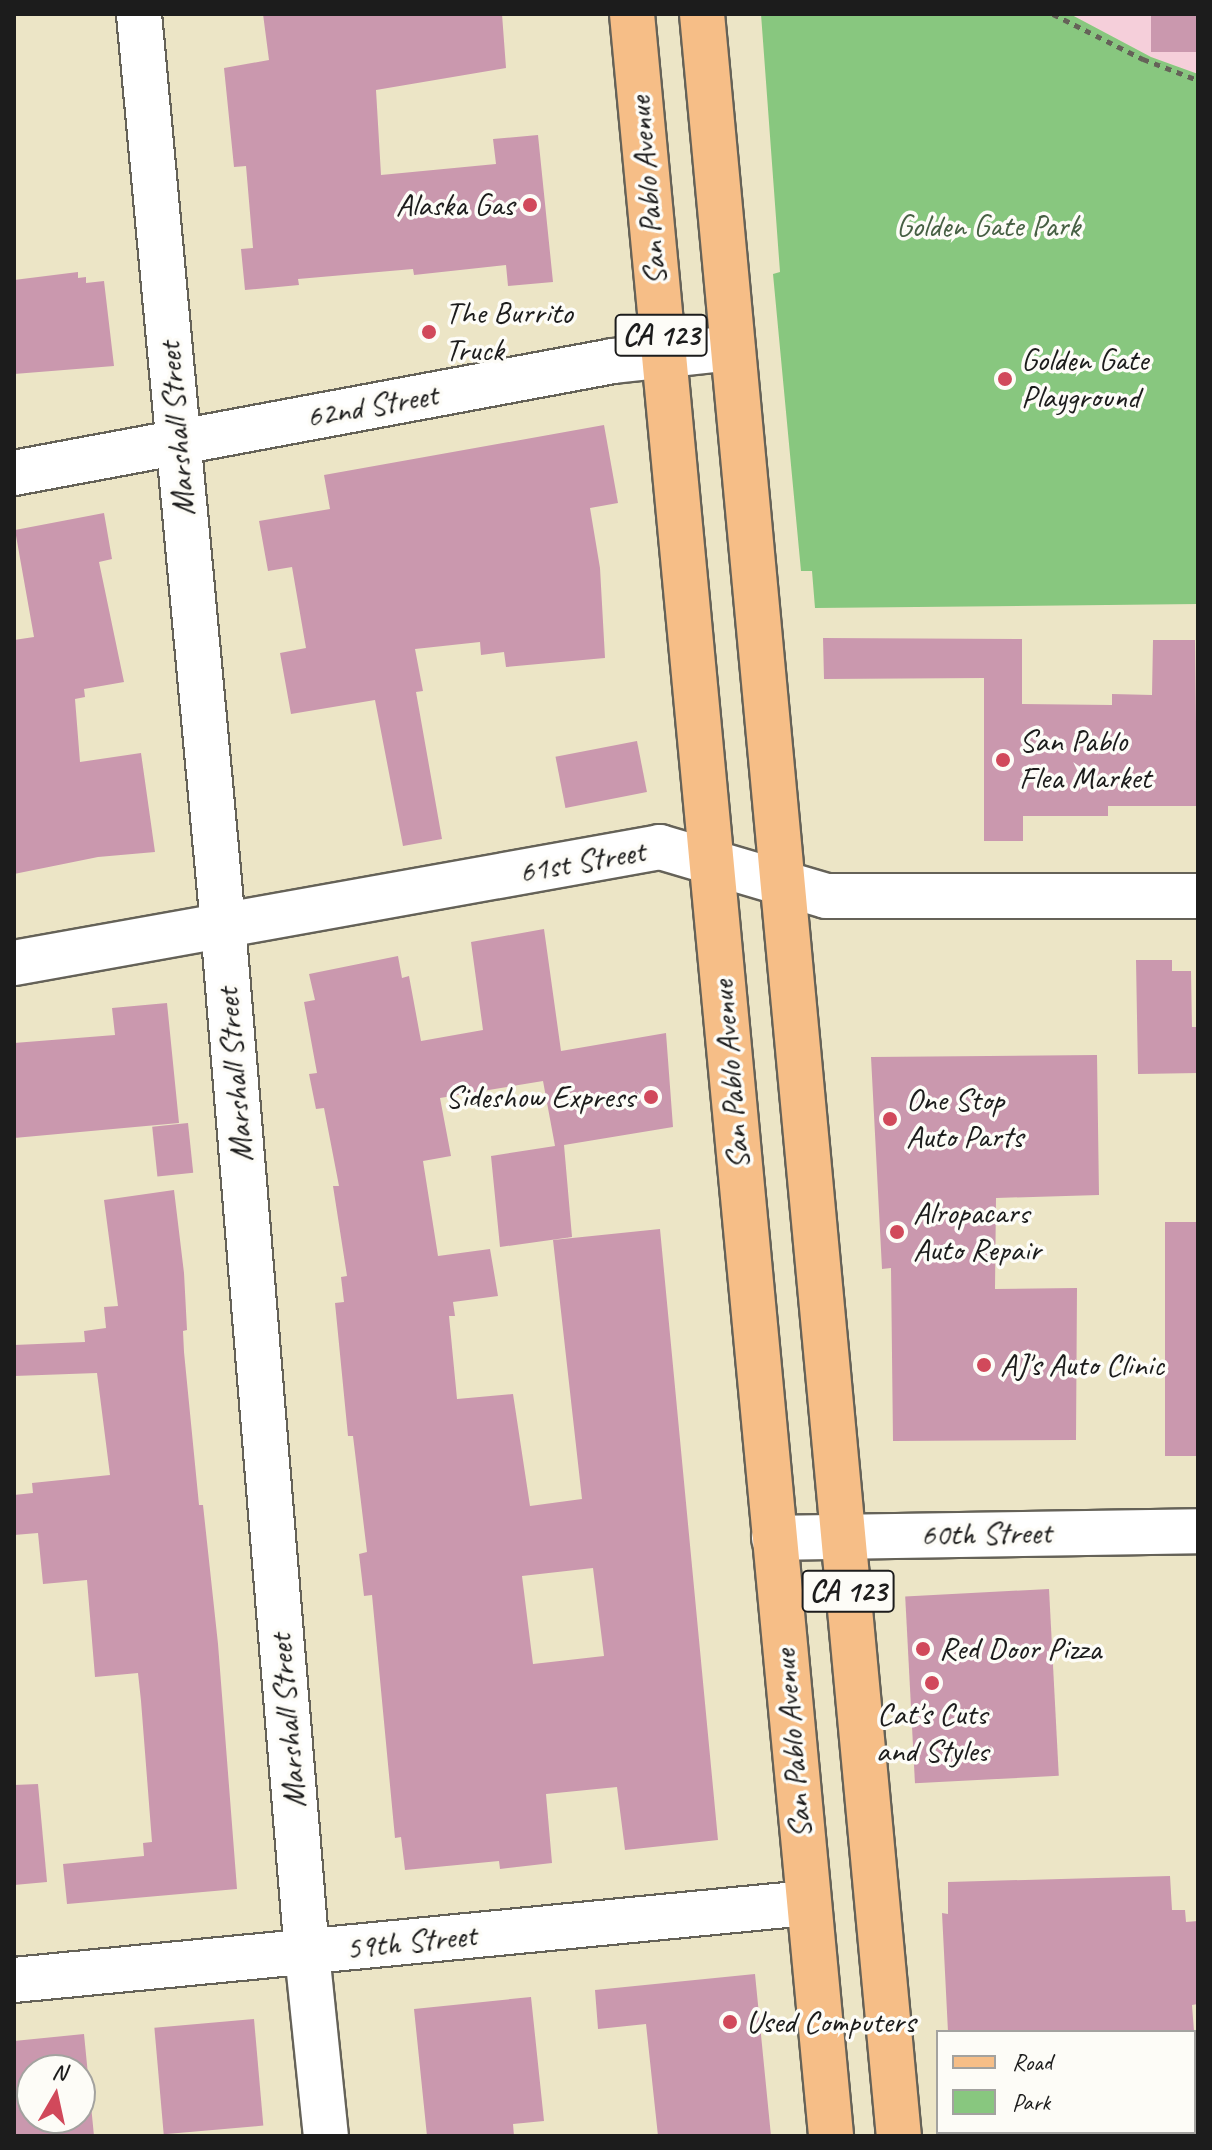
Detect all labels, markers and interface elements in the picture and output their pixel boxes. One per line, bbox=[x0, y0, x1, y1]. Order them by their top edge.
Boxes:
street label: San Pablo Avenue bbox=[621, 94, 675, 288]
place label: Alaska Gas bbox=[395, 186, 514, 224]
marker: Alaska Gas bbox=[521, 196, 539, 214]
park label: Golden Gate Park bbox=[895, 207, 1081, 245]
place label: The Burrito Truck bbox=[445, 295, 573, 370]
road number: CA 123 bbox=[613, 309, 709, 361]
marker: The Burrito Truck bbox=[420, 323, 438, 341]
street label: Marshall Street bbox=[150, 340, 204, 518]
place label: Golden Gate Playground bbox=[1021, 342, 1149, 417]
marker: Golden Gate Playground bbox=[996, 370, 1014, 388]
street label: 62nd Street bbox=[303, 376, 441, 436]
place label: San Pablo Flea Market bbox=[1019, 723, 1152, 798]
marker: San Pablo Flea Market bbox=[994, 751, 1012, 769]
street label: 61st Street bbox=[516, 832, 648, 892]
street label: San Pablo Avenue bbox=[704, 978, 758, 1172]
street label: Marshall Street bbox=[208, 986, 262, 1164]
place label: Sideshow Express bbox=[445, 1078, 635, 1116]
place label: One Stop Auto Parts bbox=[906, 1082, 1024, 1157]
marker: Sideshow Express bbox=[642, 1088, 660, 1106]
marker: One Stop Auto Parts bbox=[881, 1110, 899, 1128]
place label: Alropacars Auto Repair bbox=[913, 1195, 1040, 1270]
marker: Alropacars Auto Repair bbox=[888, 1223, 906, 1241]
place label: AJ's Auto Clinic bbox=[1000, 1346, 1165, 1384]
marker: AJ's Auto Clinic bbox=[975, 1356, 993, 1374]
street label: 60th Street bbox=[920, 1514, 1052, 1554]
road number: CA 123 bbox=[800, 1565, 896, 1617]
place label: Red Door Pizza bbox=[939, 1630, 1101, 1668]
street label: Marshall Street bbox=[261, 1632, 315, 1810]
marker: Red Door Pizza bbox=[914, 1640, 932, 1658]
street label: San Pablo Avenue bbox=[766, 1647, 820, 1841]
marker: Cat's Cuts and Styles bbox=[923, 1674, 941, 1692]
place label: Cat's Cuts and Styles bbox=[875, 1696, 989, 1771]
street label: 59th Street bbox=[344, 1916, 478, 1968]
place label: Used Computers bbox=[746, 2003, 915, 2041]
marker: Used Computers bbox=[721, 2013, 739, 2031]
legend bbox=[936, 2030, 1196, 2134]
text: Road bbox=[1012, 2047, 1052, 2077]
north arrow bbox=[16, 2054, 96, 2134]
text: N bbox=[51, 2057, 68, 2087]
text: Park bbox=[1012, 2087, 1050, 2117]

